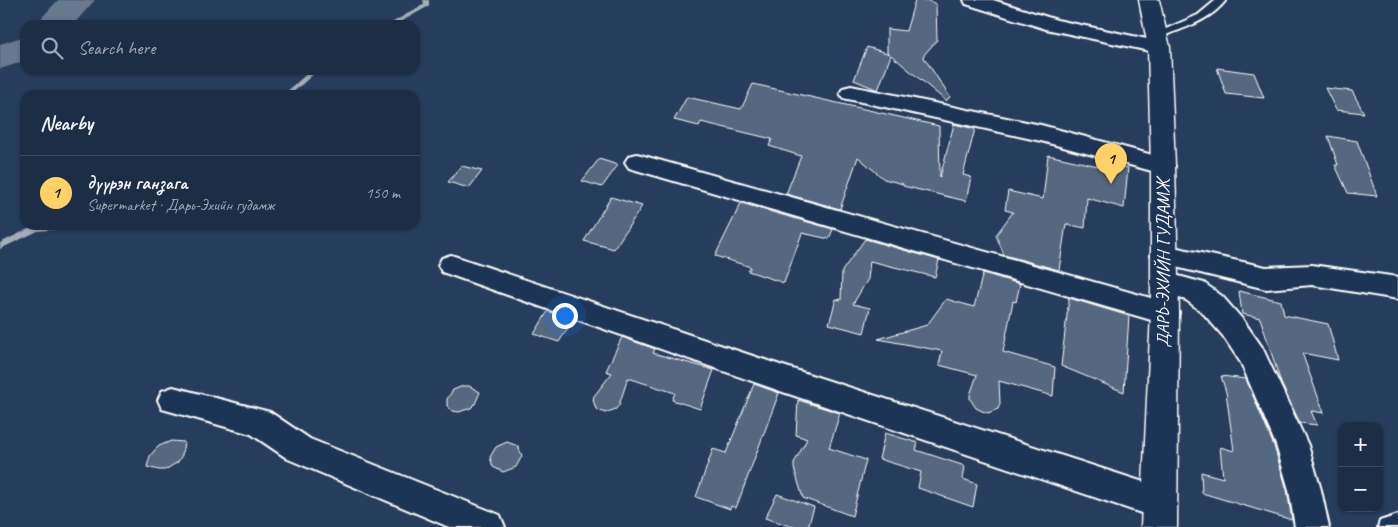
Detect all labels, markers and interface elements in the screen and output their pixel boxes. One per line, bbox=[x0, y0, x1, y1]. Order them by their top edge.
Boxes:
search box bbox=[20, 20, 420, 75]
icon: search bbox=[38, 34, 66, 62]
text: Search here bbox=[78, 36, 155, 60]
text: Nearby bbox=[40, 110, 93, 136]
pin: 1 bbox=[1095, 143, 1127, 184]
text: дүүрэн ганзага bbox=[87, 171, 187, 195]
street label: ДАРЬ-ЭХИЙН ГУДАМЖ bbox=[1152, 175, 1174, 347]
text: 1 bbox=[52, 183, 60, 203]
text: 150 m bbox=[366, 183, 400, 203]
text: Supermarket · Дарь-Эхийн гудамж bbox=[87, 195, 274, 215]
your location bbox=[552, 303, 578, 329]
map controls bbox=[1338, 422, 1383, 512]
button: + bbox=[1338, 422, 1383, 467]
button: − bbox=[1338, 467, 1383, 512]

